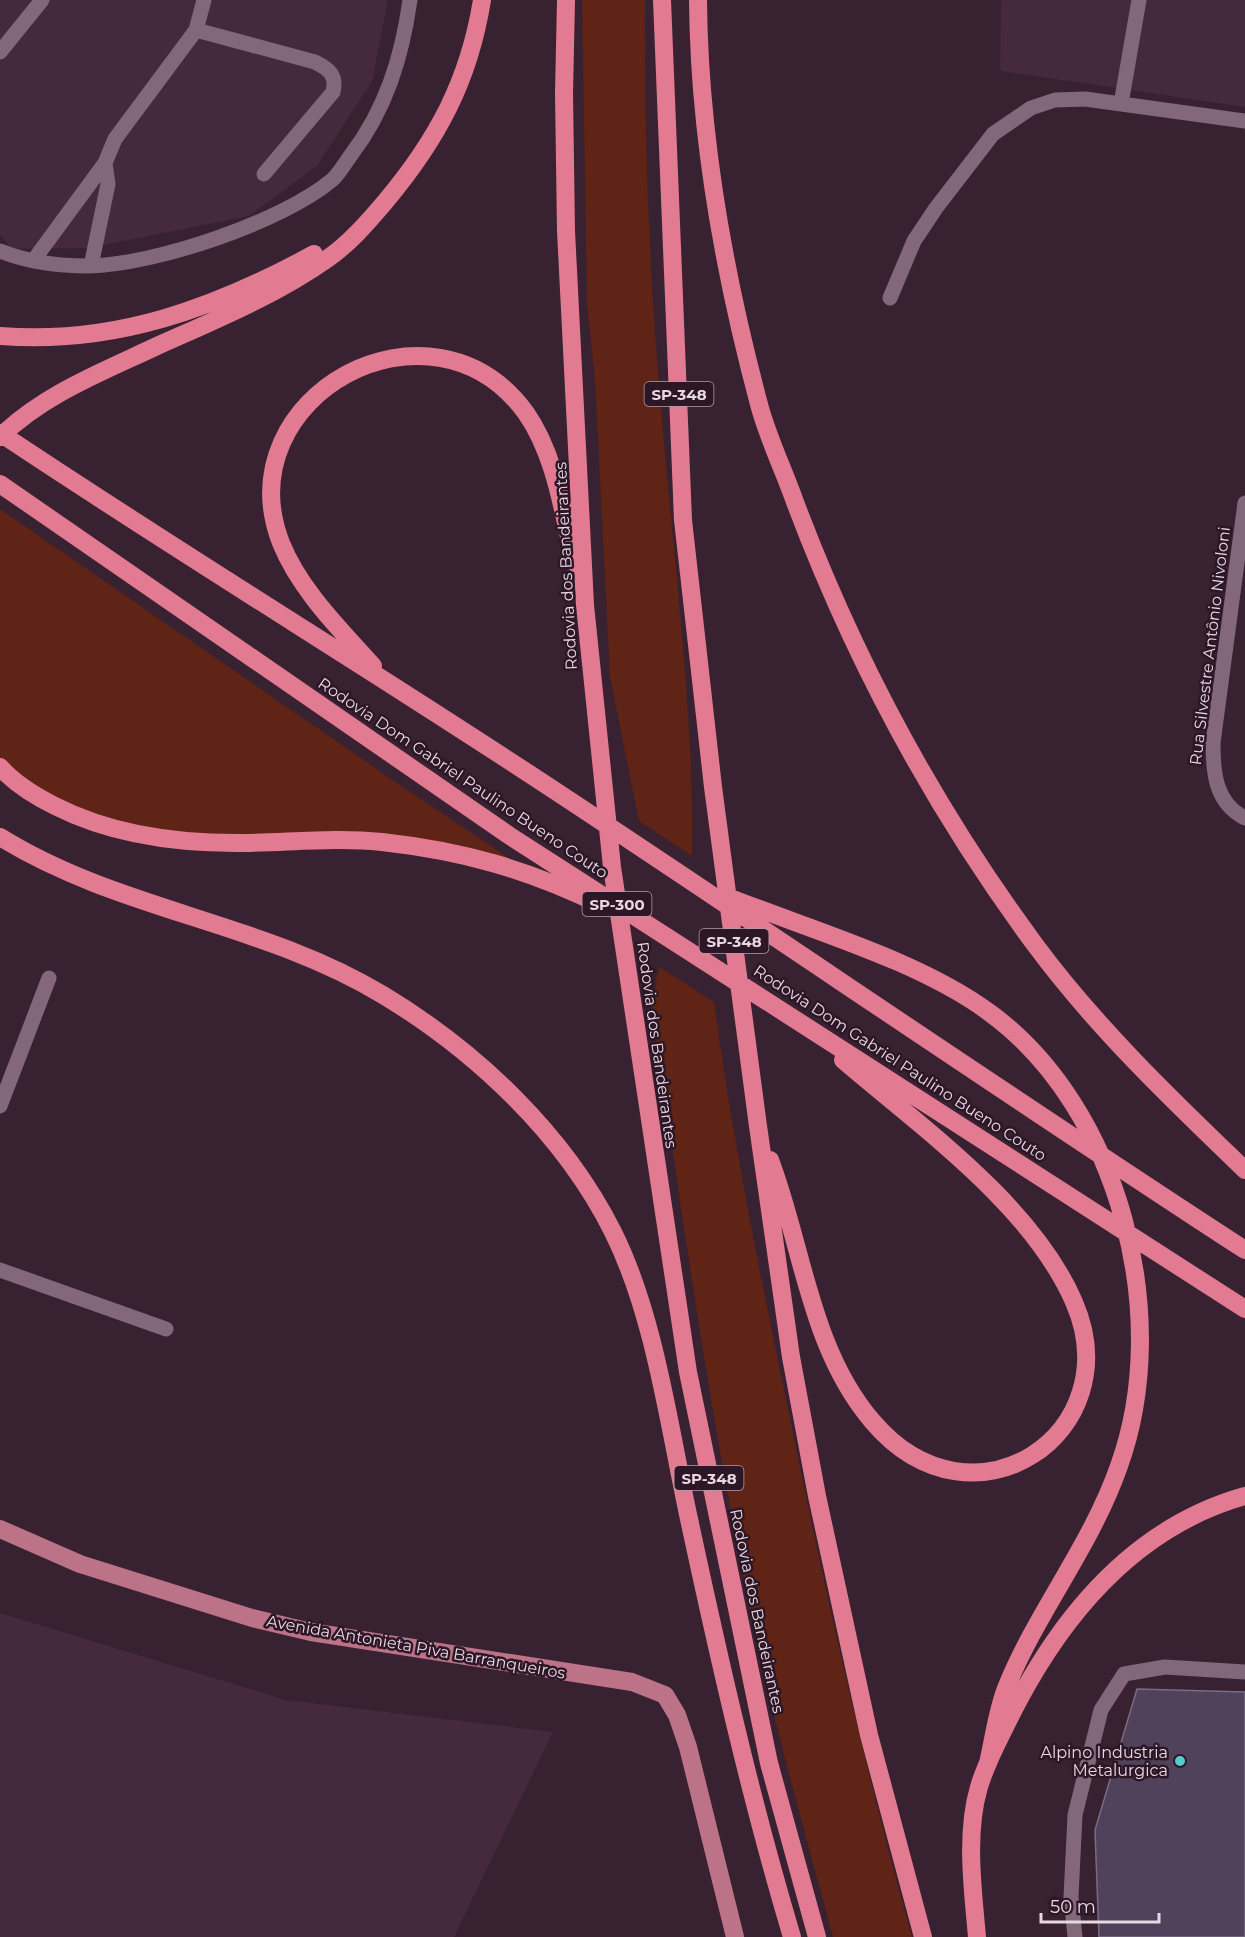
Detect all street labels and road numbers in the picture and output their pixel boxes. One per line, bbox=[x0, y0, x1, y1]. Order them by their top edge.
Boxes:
road number: SP-348 bbox=[644, 382, 714, 406]
street label: Rodovia dos Bandeirantes bbox=[551, 461, 581, 671]
street label: Rua Silvestre Antônio Nivoloni bbox=[1186, 526, 1234, 766]
street label: Rodovia Dom Gabriel Paulino Bueno Couto bbox=[315, 674, 611, 882]
road number: SP-300 bbox=[582, 892, 652, 916]
road number: SP-348 bbox=[700, 929, 768, 953]
street label: Rodovia dos Bandeirantes bbox=[633, 940, 681, 1150]
street label: Rodovia Dom Gabriel Paulino Bueno Couto bbox=[750, 961, 1050, 1165]
road number: SP-348 bbox=[674, 1466, 744, 1490]
street label: Rodovia dos Bandeirantes bbox=[726, 1507, 788, 1715]
street label: Avenida Antonieta Piva Barranqueiros bbox=[265, 1611, 567, 1683]

